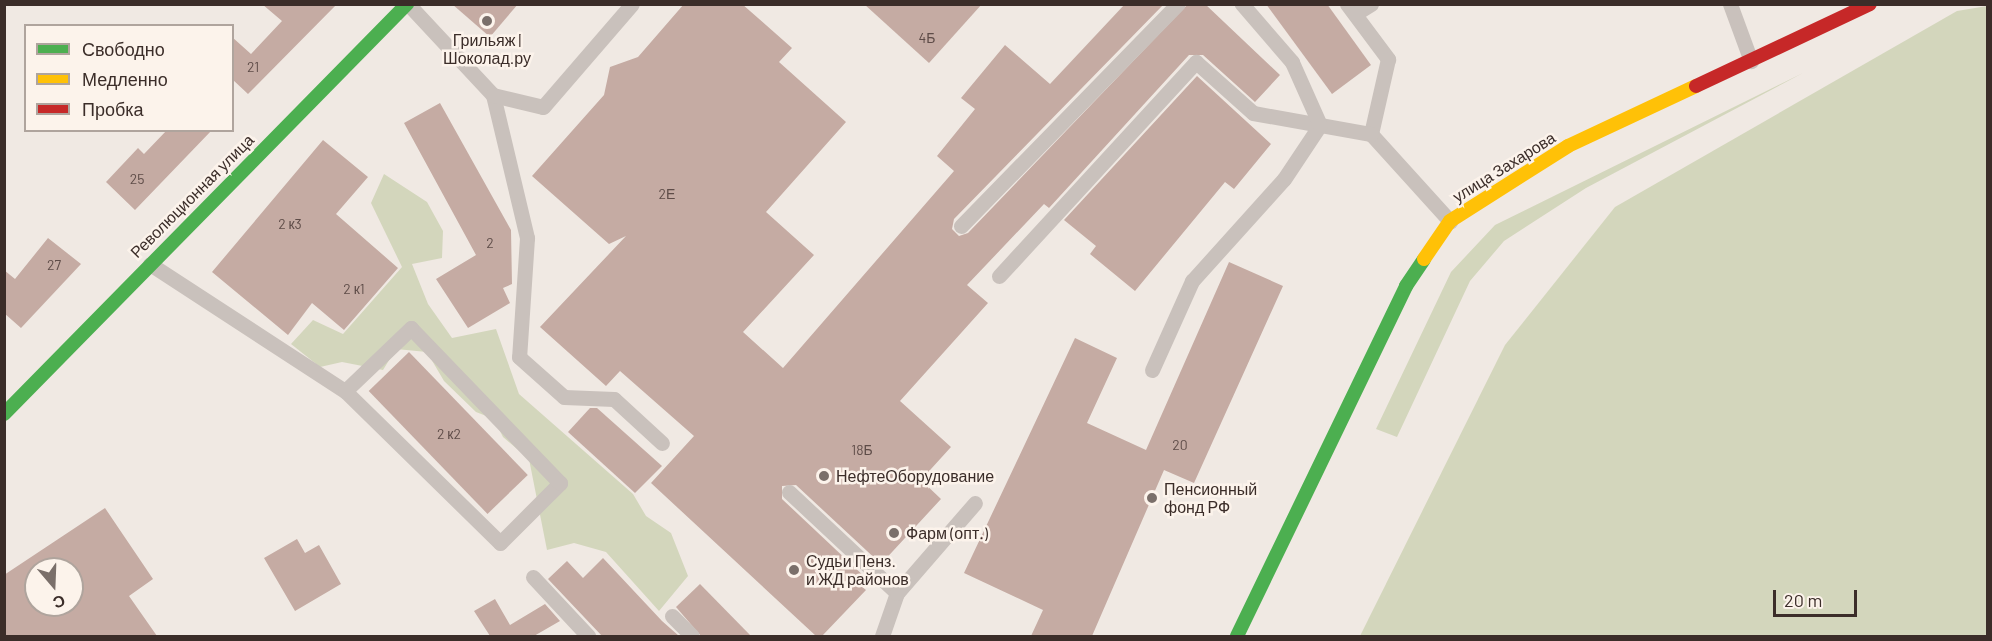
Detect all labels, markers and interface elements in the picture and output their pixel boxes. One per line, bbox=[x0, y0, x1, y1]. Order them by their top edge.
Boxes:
marker: Грильяж | Шоколад.ру bbox=[480, 14, 494, 28]
legend bbox=[24, 24, 234, 132]
place label: Грильяж | Шоколад.ру bbox=[443, 30, 531, 68]
house number: 4Б bbox=[919, 30, 935, 46]
text: Свободно bbox=[82, 38, 165, 60]
house number: 21 bbox=[247, 59, 259, 75]
text: Медленно bbox=[82, 68, 168, 90]
text: Пробка bbox=[82, 98, 144, 120]
street label: улица Захарова bbox=[1449, 128, 1559, 206]
street label: Революционная улица bbox=[126, 130, 258, 262]
house number: 25 bbox=[130, 171, 144, 187]
house number: 2Е bbox=[659, 186, 675, 202]
house number: 2 к3 bbox=[278, 216, 302, 232]
house number: 2 bbox=[486, 235, 494, 251]
house number: 27 bbox=[47, 257, 61, 273]
house number: 2 к1 bbox=[343, 281, 365, 297]
house number: 2 к2 bbox=[437, 426, 461, 442]
house number: 20 bbox=[1172, 437, 1188, 453]
house number: 18Б bbox=[851, 442, 873, 458]
place label: НефтеОборудование bbox=[836, 466, 994, 486]
marker: НефтеОборудование bbox=[817, 469, 831, 483]
place label: Пенсионный фонд РФ bbox=[1164, 479, 1257, 517]
marker: Пенсионный фонд РФ bbox=[1145, 491, 1159, 505]
place label: Фарм (опт.) bbox=[906, 523, 988, 543]
marker: Фарм (опт.) bbox=[887, 526, 901, 540]
place label: Судьи Пенз. и ЖД районов bbox=[806, 551, 909, 589]
north arrow bbox=[24, 557, 84, 617]
marker: Судьи Пенз. и ЖД районов bbox=[787, 563, 801, 577]
scale bar bbox=[1776, 578, 1860, 616]
text: 20 m bbox=[1784, 589, 1822, 611]
text: С bbox=[51, 592, 68, 613]

